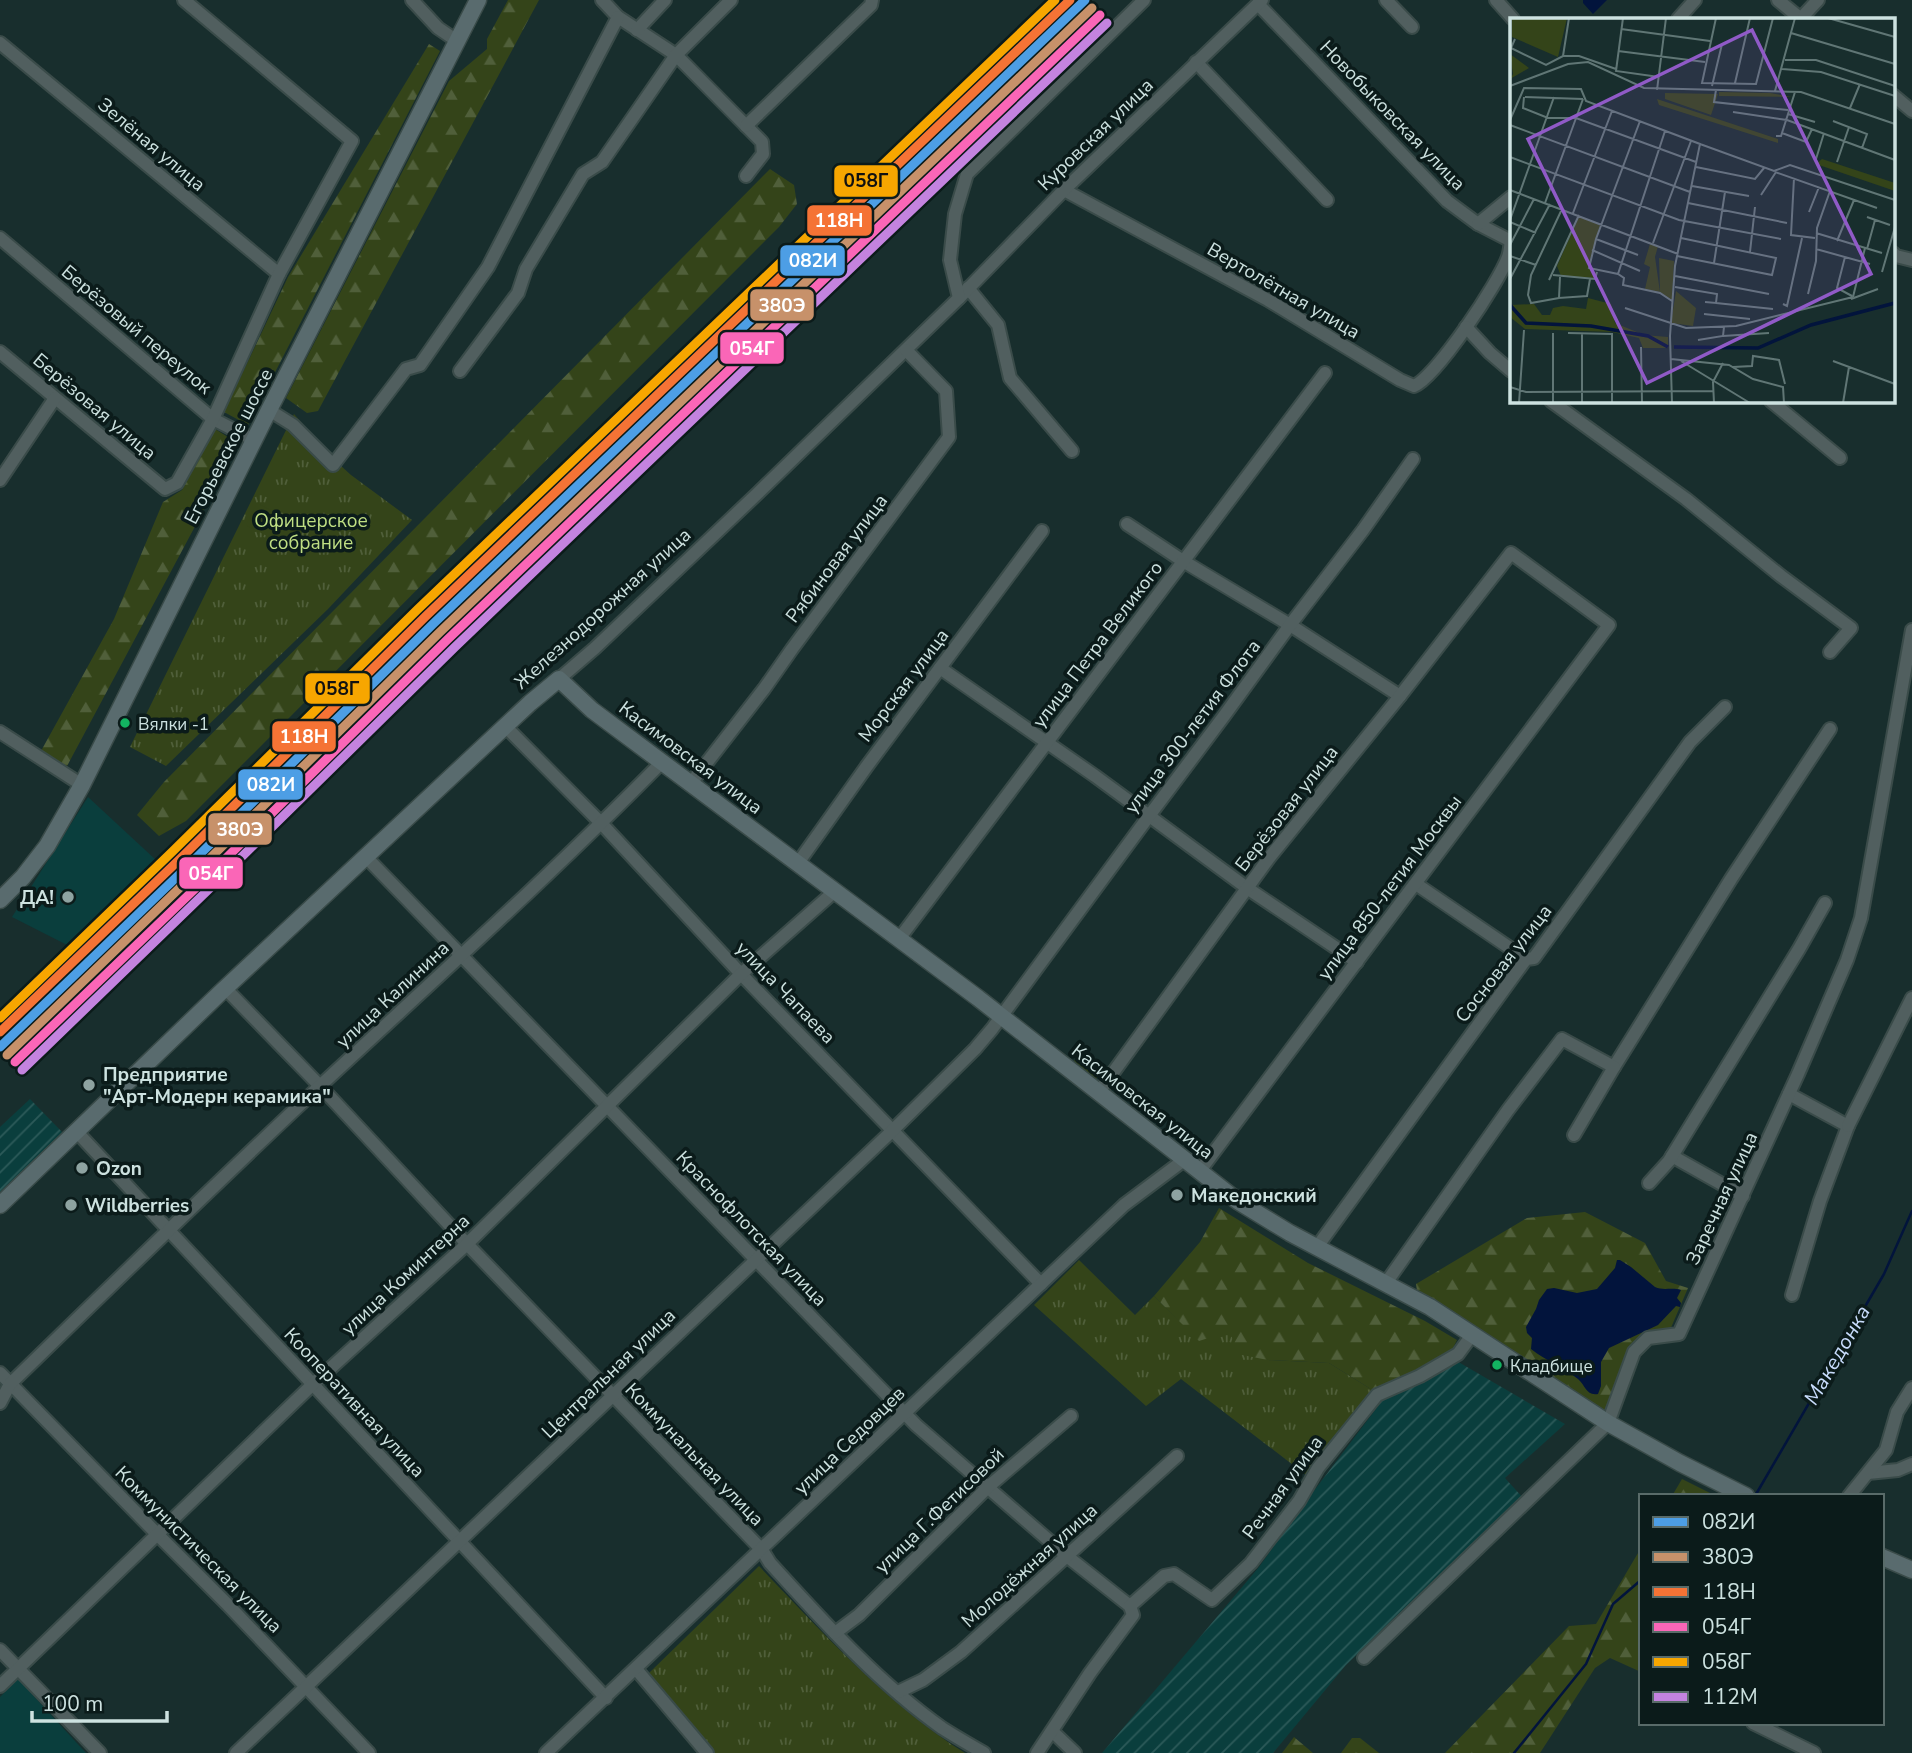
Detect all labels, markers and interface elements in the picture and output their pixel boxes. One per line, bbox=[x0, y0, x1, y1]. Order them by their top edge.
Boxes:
inset map bbox=[1510, 18, 1895, 402]
street label: Новобыковская улица bbox=[1314, 35, 1471, 196]
street label: Куровская улица bbox=[1032, 73, 1159, 197]
street label: Зелёная улица bbox=[92, 92, 211, 198]
line badge: 058Г bbox=[833, 164, 899, 198]
text: 058Г bbox=[844, 168, 889, 194]
line badge: 118Н bbox=[806, 204, 873, 237]
text: 118Н bbox=[815, 208, 863, 234]
street label: Вертолётная улица bbox=[1202, 236, 1365, 345]
line badge: 082И bbox=[779, 244, 846, 277]
text: 082И bbox=[789, 248, 837, 274]
street label: Берёзовый переулок bbox=[56, 259, 217, 400]
line badge: 380Э bbox=[749, 288, 815, 322]
text: 380Э bbox=[758, 293, 806, 319]
line badge: 054Г bbox=[719, 331, 785, 365]
text: 054Г bbox=[730, 336, 775, 362]
street label: Берёзовая улица bbox=[27, 348, 161, 466]
street label: Егорьевское шоссе bbox=[178, 364, 279, 529]
street label: Рябиновая улица bbox=[780, 489, 894, 628]
park label: Офицерское собрание bbox=[254, 508, 368, 556]
street label: Железнодорожная улица bbox=[509, 522, 697, 695]
street label: улица Петра Великого bbox=[1027, 556, 1169, 733]
street label: Морская улица bbox=[853, 624, 955, 748]
street label: улица 300-летия Флота bbox=[1119, 634, 1267, 819]
line badge: 058Г bbox=[304, 672, 371, 705]
text: 058Г bbox=[315, 676, 360, 702]
street label: Касимовская улица bbox=[613, 695, 768, 820]
place label: Вялки -1 bbox=[138, 713, 209, 736]
marker: Вялки -1 bbox=[118, 716, 132, 730]
line badge: 118Н bbox=[271, 720, 337, 753]
text: 118Н bbox=[280, 724, 328, 750]
street label: Берёзовая улица bbox=[1229, 740, 1344, 877]
line badge: 082И bbox=[237, 768, 304, 801]
text: 082И bbox=[247, 772, 295, 798]
street label: улица 850-летия Москвы bbox=[1312, 790, 1468, 985]
line badge: 380Э bbox=[207, 812, 273, 846]
text: 380Э bbox=[216, 817, 264, 843]
line badge: 054Г bbox=[178, 856, 244, 890]
text: 054Г bbox=[189, 861, 234, 887]
place label: ДА! bbox=[20, 885, 54, 911]
marker: ДА! bbox=[60, 889, 76, 905]
street label: Сосновая улица bbox=[1450, 899, 1558, 1028]
street label: улица Калинина bbox=[330, 935, 455, 1054]
street label: улица Чапаева bbox=[730, 936, 841, 1050]
street label: Касимовская улица bbox=[1066, 1038, 1219, 1165]
place label: Предприятие "Арт-Модерн керамика" bbox=[103, 1062, 331, 1110]
marker: Предприятие "Арт-Модерн керамика" bbox=[81, 1077, 97, 1093]
street label: Заречная улица bbox=[1680, 1128, 1764, 1269]
street label: Краснофлотская улица bbox=[670, 1145, 833, 1312]
place label: Ozon bbox=[96, 1156, 142, 1182]
marker: Ozon bbox=[74, 1160, 90, 1176]
place label: Македонский bbox=[1191, 1183, 1317, 1209]
marker: Македонский bbox=[1169, 1187, 1185, 1203]
place label: Wildberries bbox=[85, 1193, 189, 1219]
marker: Wildberries bbox=[63, 1197, 79, 1213]
street label: улица Коминтерна bbox=[336, 1208, 476, 1341]
water label: Македонка bbox=[1797, 1300, 1877, 1410]
street label: Центральная улица bbox=[536, 1303, 681, 1445]
street label: Кооперативная улица bbox=[278, 1322, 431, 1483]
place label: Кладбище bbox=[1510, 1355, 1593, 1378]
marker: Кладбище bbox=[1490, 1358, 1504, 1372]
street label: Коммунальная улица bbox=[619, 1377, 770, 1532]
street label: улица Седовцев bbox=[788, 1381, 911, 1501]
street label: Речная улица bbox=[1236, 1431, 1329, 1545]
street label: улица Г.Фетисовой bbox=[869, 1442, 1010, 1579]
street label: Коммунистическая улица bbox=[109, 1460, 288, 1639]
legend bbox=[1639, 1494, 1884, 1725]
street label: Молодёжная улица bbox=[956, 1498, 1103, 1634]
text: 082И bbox=[1702, 1508, 1755, 1536]
text: 380Э bbox=[1702, 1543, 1754, 1571]
text: 118Н bbox=[1702, 1578, 1756, 1606]
text: 054Г bbox=[1702, 1613, 1752, 1641]
text: 058Г bbox=[1702, 1648, 1752, 1676]
scale bar bbox=[32, 1680, 166, 1724]
text: 112М bbox=[1702, 1683, 1758, 1711]
text: 100 m bbox=[42, 1690, 103, 1718]

